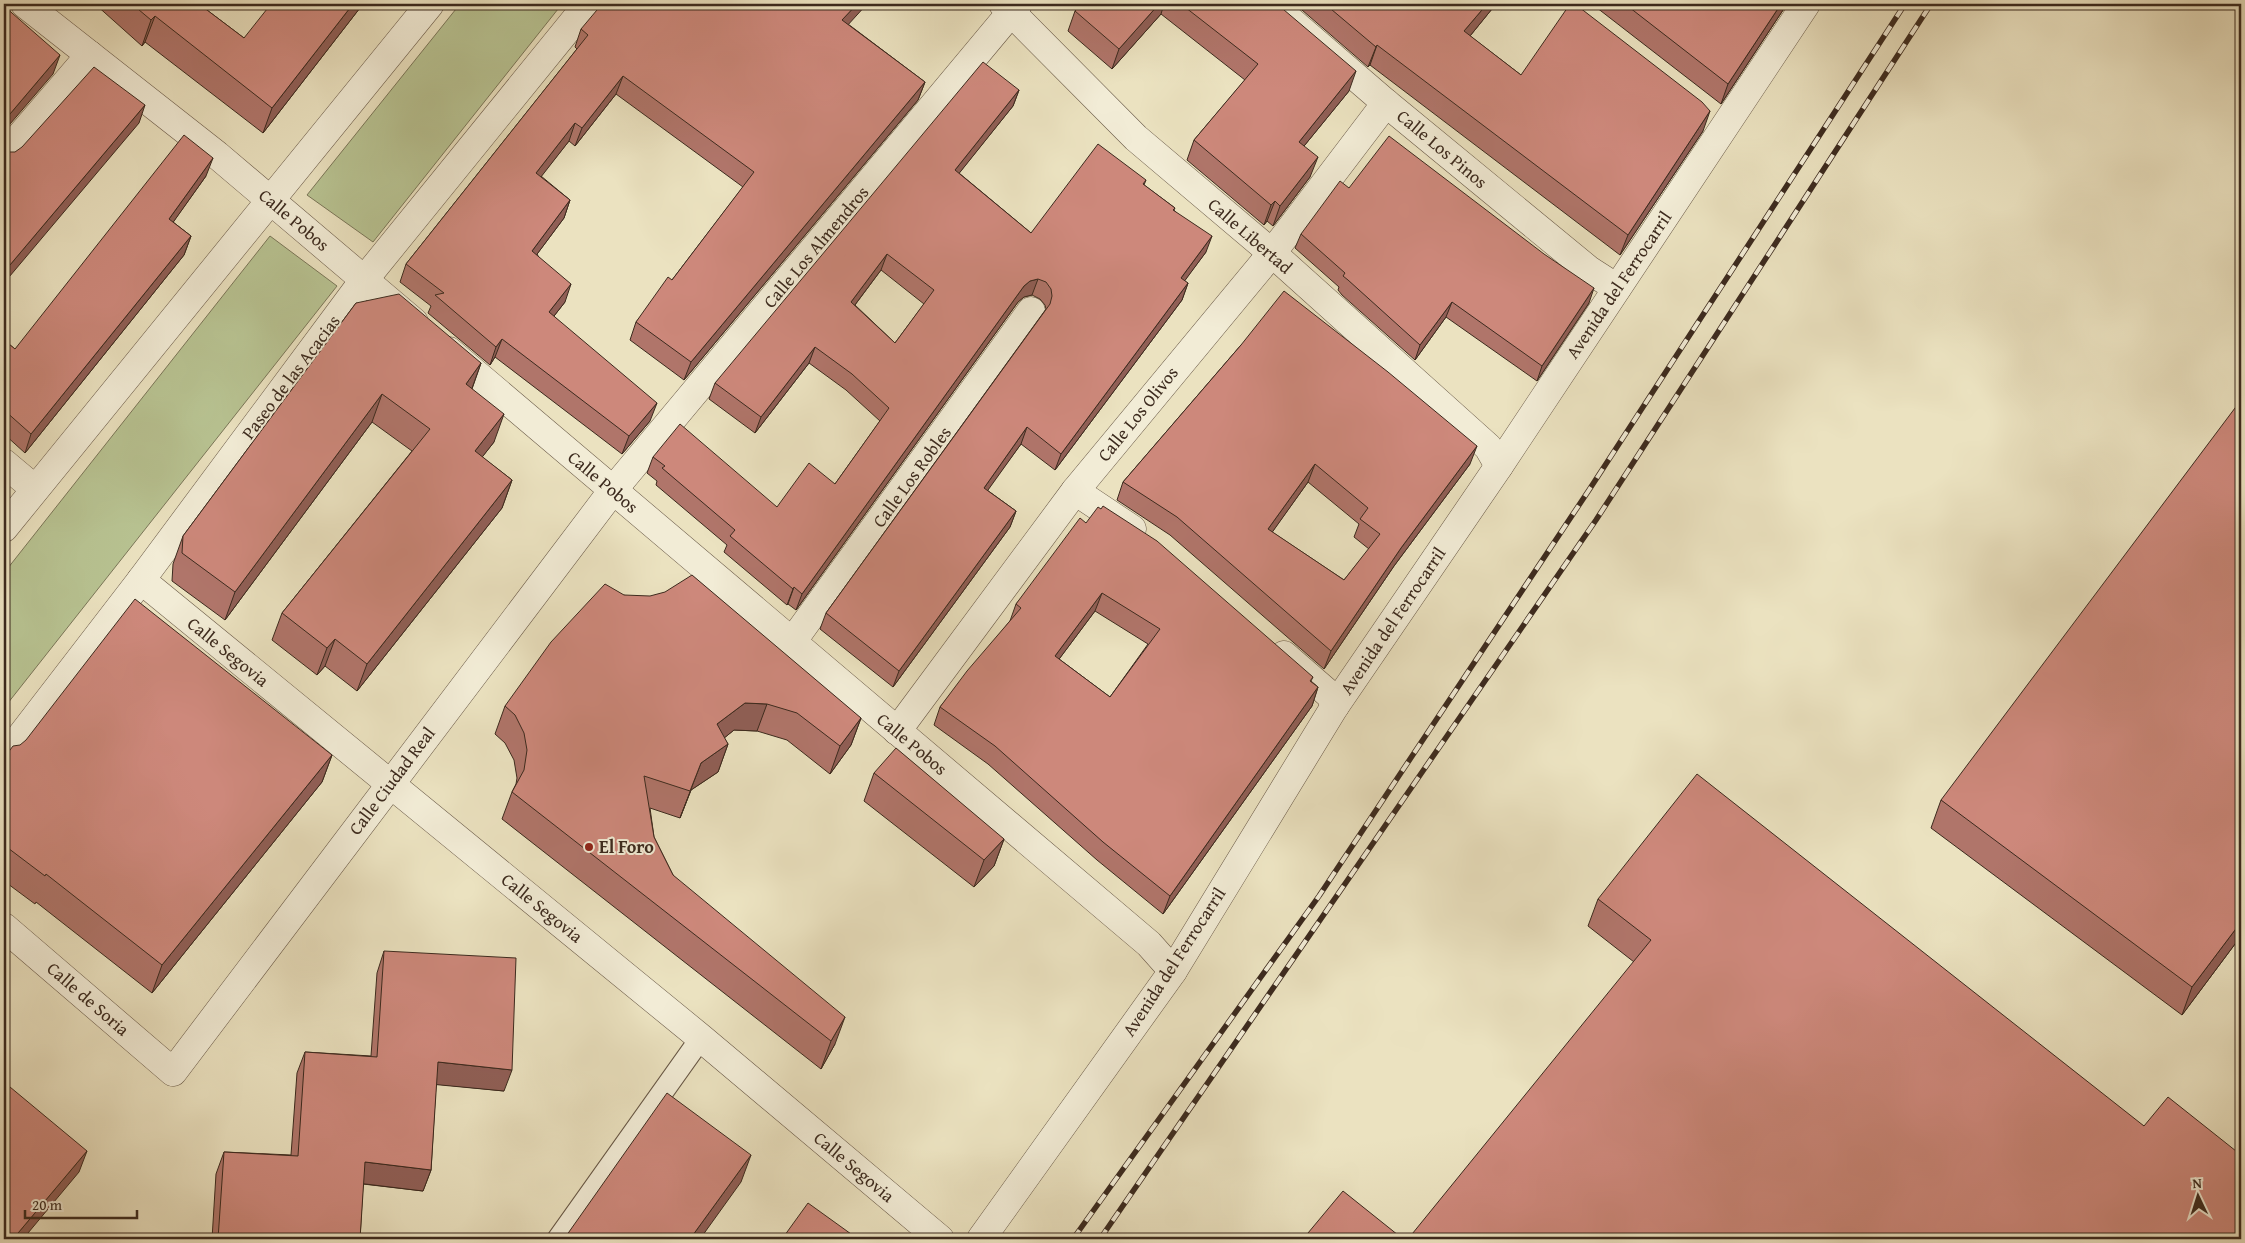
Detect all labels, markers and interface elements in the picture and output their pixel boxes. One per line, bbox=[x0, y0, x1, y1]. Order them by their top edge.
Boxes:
street label: Calle Los Pinos bbox=[1391, 103, 1494, 195]
street label: Calle Los Almendros bbox=[756, 180, 875, 314]
street label: Calle Pobos bbox=[253, 182, 336, 257]
street label: Calle Libertad bbox=[1202, 191, 1299, 280]
street label: Avenida del Ferrocarril bbox=[1559, 205, 1678, 364]
street label: Paseo de las Acacias bbox=[235, 309, 346, 445]
street label: Calle Los Olivos bbox=[1091, 360, 1185, 467]
street label: Calle Los Robles bbox=[866, 420, 958, 533]
street label: Calle Pobos bbox=[562, 444, 645, 519]
street label: Avenida del Ferrocarril bbox=[1333, 541, 1452, 700]
street label: Calle Segovia bbox=[182, 610, 275, 693]
street label: Calle Pobos bbox=[871, 706, 954, 781]
street label: Calle Ciudad Real bbox=[342, 721, 441, 841]
place label: El Foro bbox=[599, 833, 654, 860]
marker: El Foro bbox=[583, 841, 595, 853]
street label: Calle Segovia bbox=[496, 866, 589, 949]
street label: Avenida del Ferrocarril bbox=[1115, 882, 1232, 1042]
street label: Calle de Soria bbox=[41, 955, 136, 1043]
street label: Calle Segovia bbox=[808, 1125, 901, 1209]
north arrow bbox=[2172, 1170, 2222, 1220]
text: N bbox=[2192, 1173, 2203, 1193]
scale bar bbox=[25, 1188, 138, 1220]
text: 20 m bbox=[32, 1194, 63, 1215]

